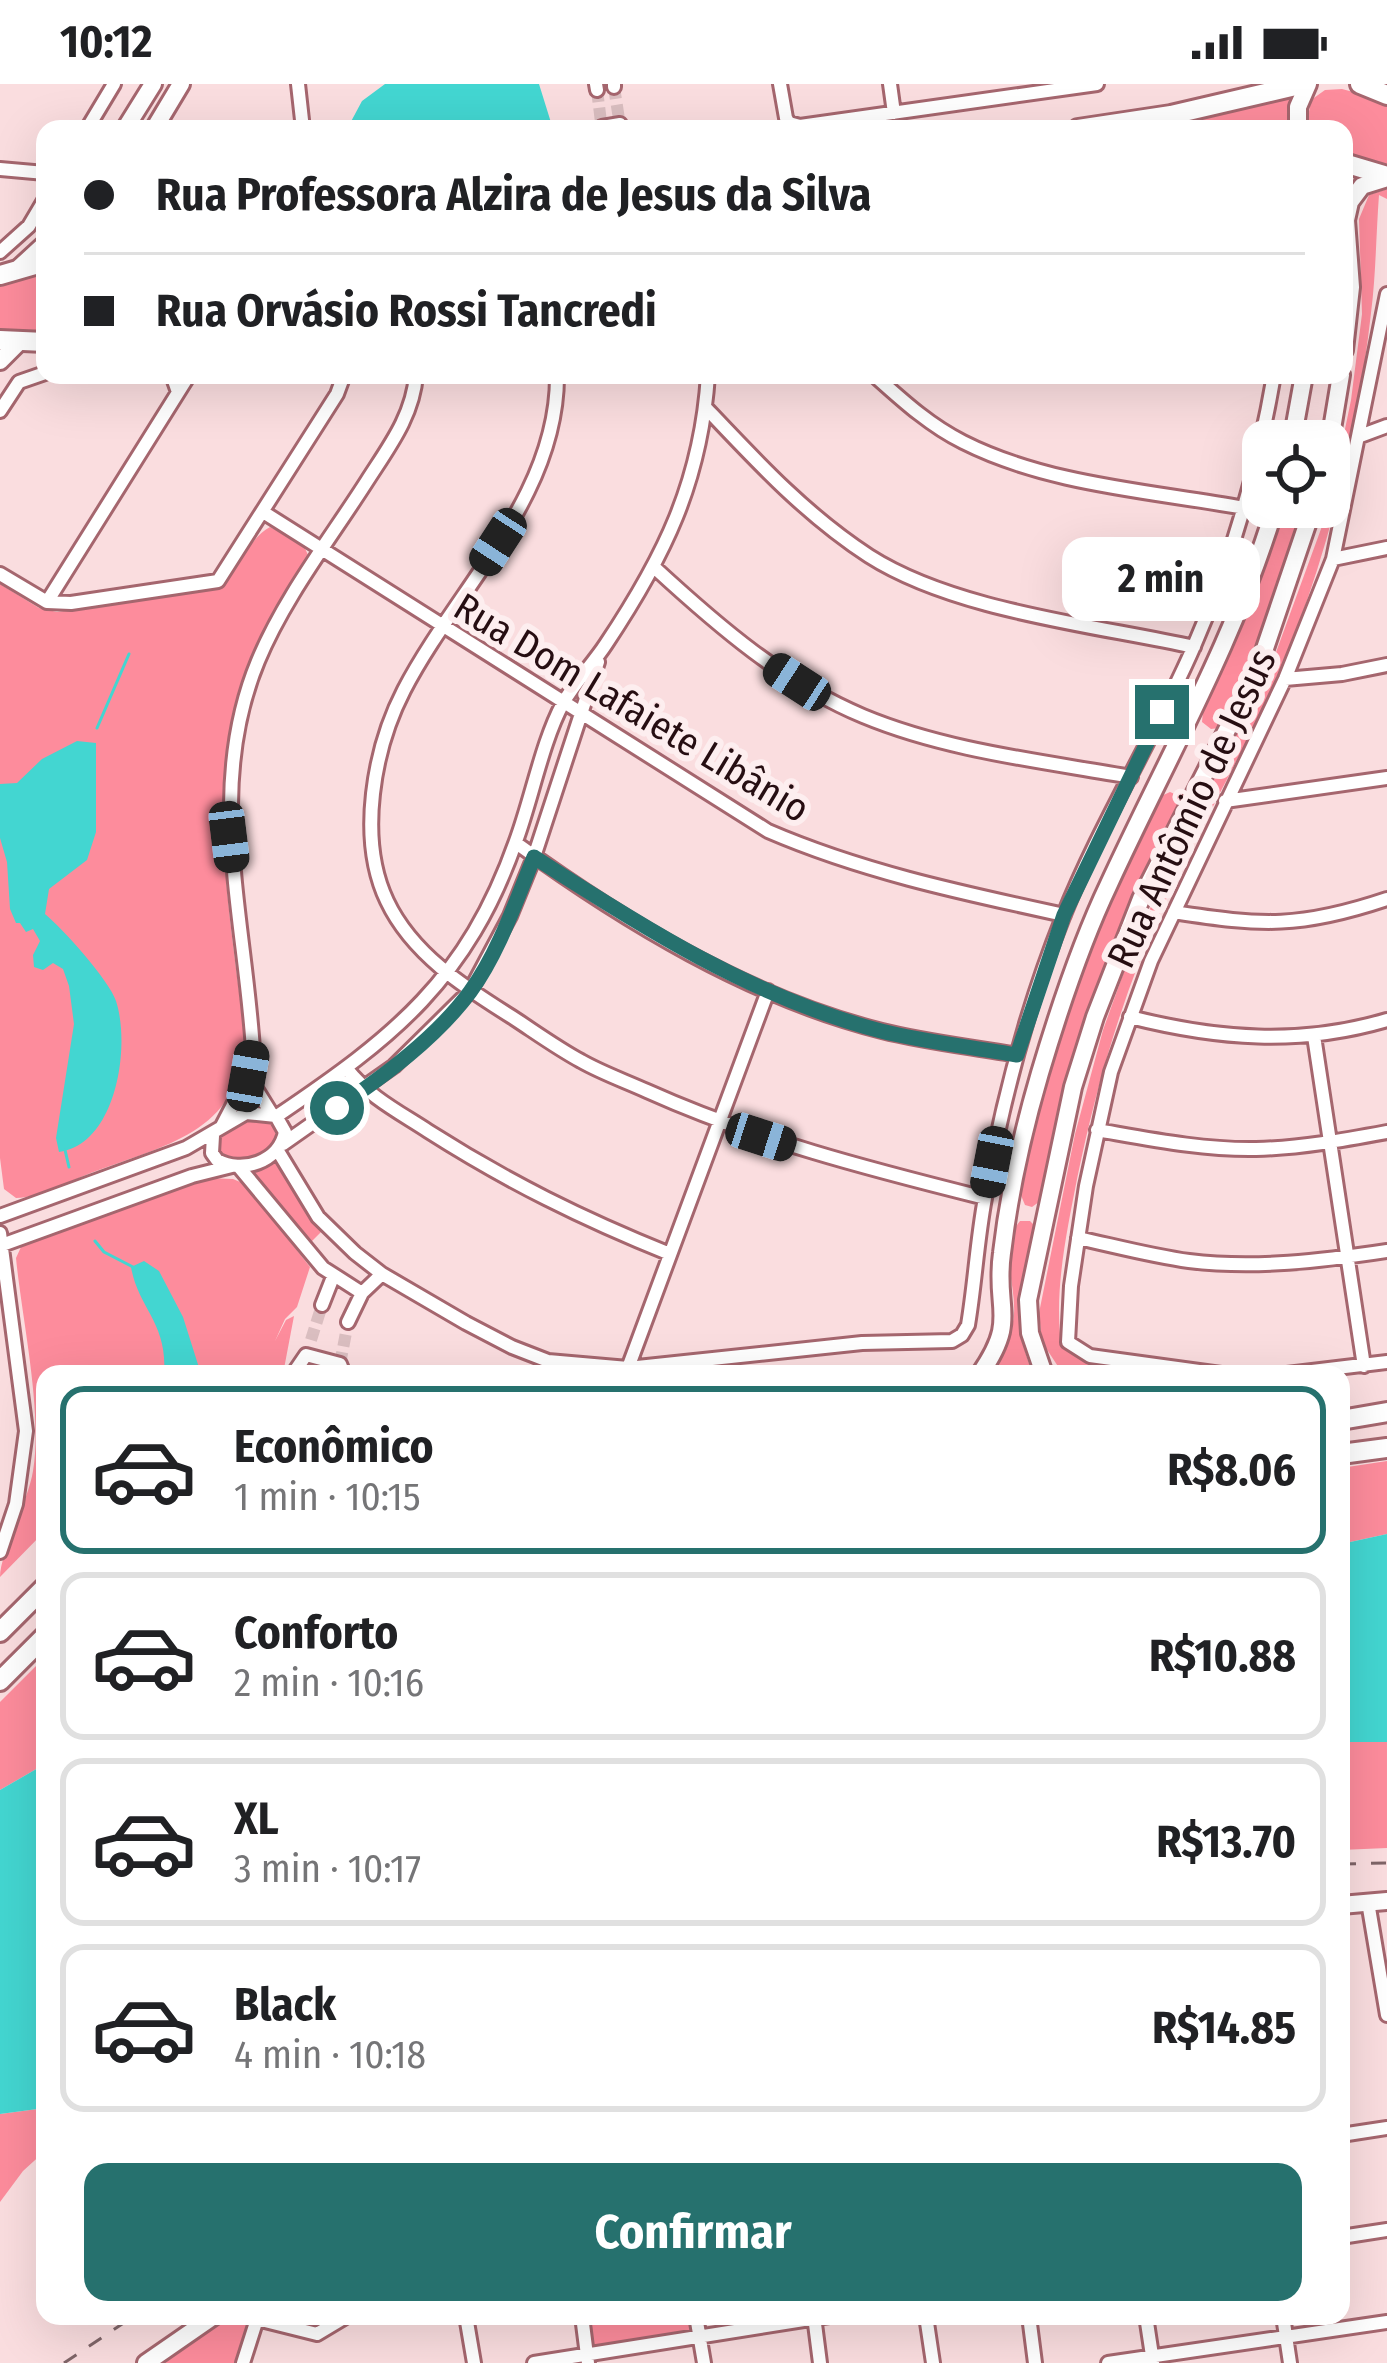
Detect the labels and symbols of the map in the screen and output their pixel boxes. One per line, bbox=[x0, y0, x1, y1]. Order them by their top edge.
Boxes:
car bbox=[463, 502, 533, 582]
callout: 2 min bbox=[1063, 538, 1261, 622]
street label: Rua Dom Lafaiete Libânio bbox=[446, 584, 817, 832]
street label: Rua Antômio de Jesus bbox=[1098, 642, 1286, 975]
car bbox=[757, 647, 837, 717]
route end bbox=[1135, 685, 1189, 739]
car bbox=[207, 799, 251, 875]
car bbox=[224, 1037, 272, 1115]
route start bbox=[310, 1081, 364, 1135]
car bbox=[721, 1109, 801, 1165]
car bbox=[967, 1123, 1017, 1201]

